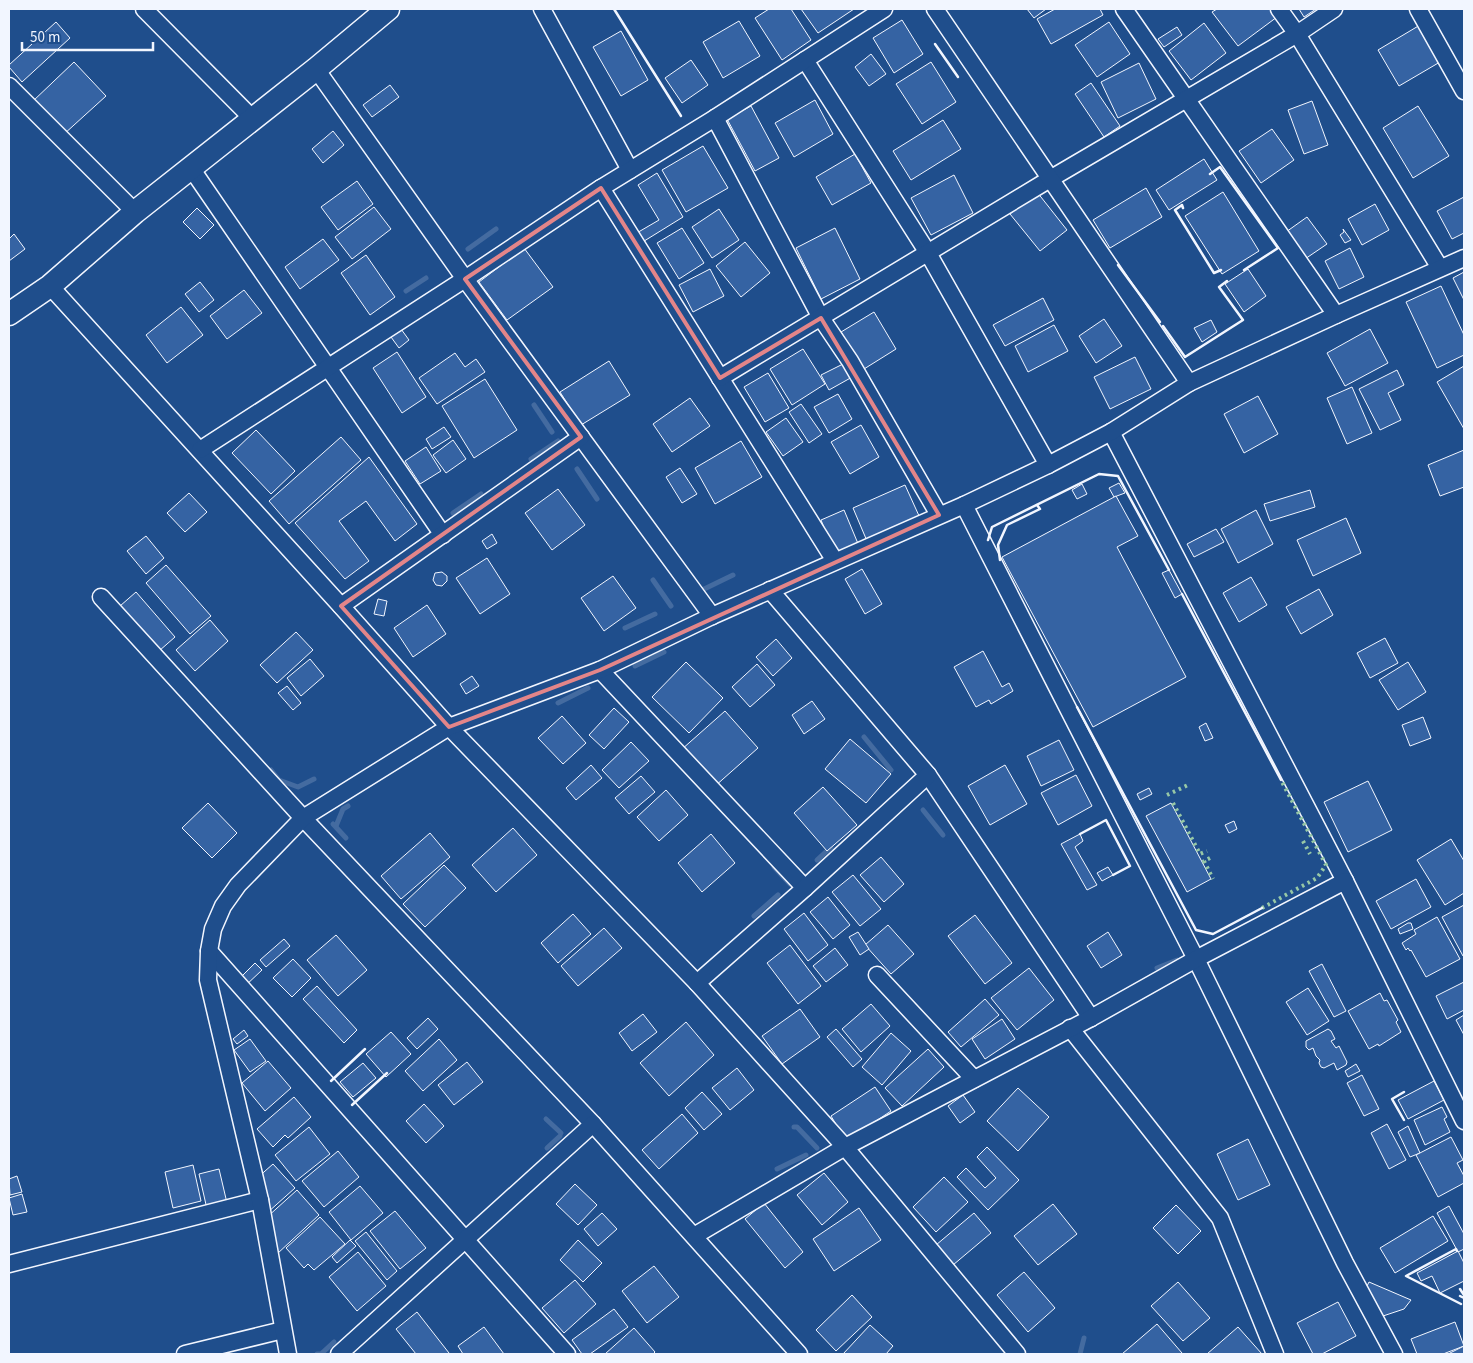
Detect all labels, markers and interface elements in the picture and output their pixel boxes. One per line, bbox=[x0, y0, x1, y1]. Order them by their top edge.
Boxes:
scale bar bbox=[22, 20, 154, 52]
text: 50 m bbox=[30, 27, 60, 48]

